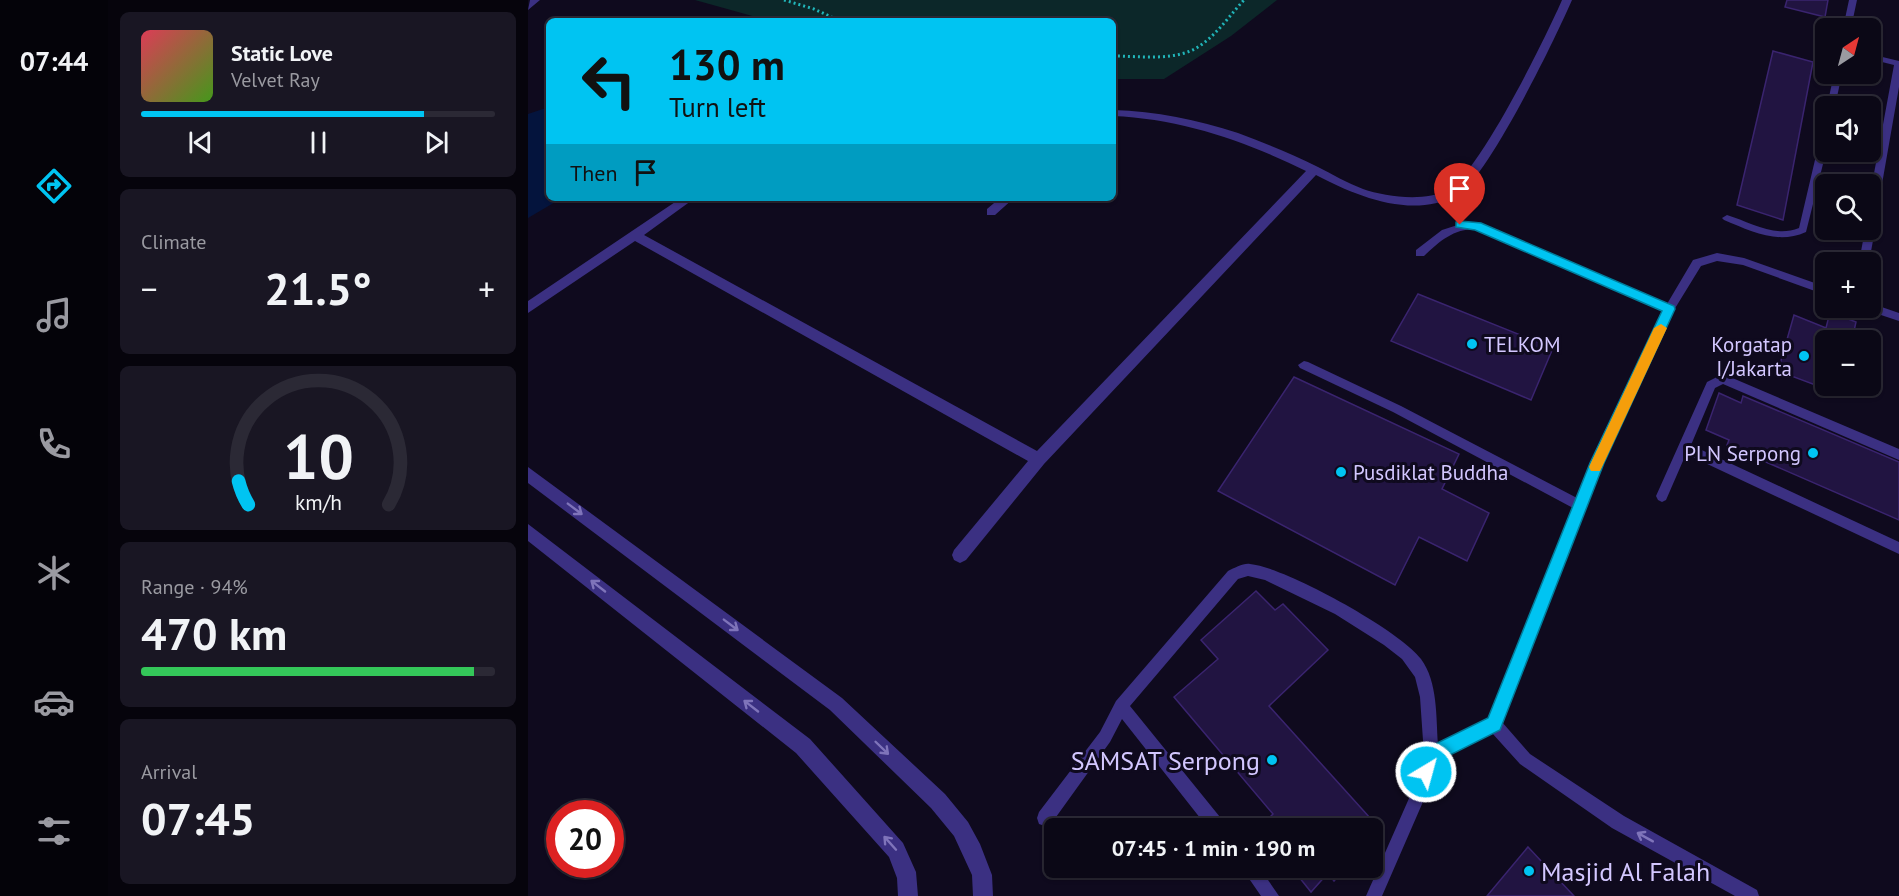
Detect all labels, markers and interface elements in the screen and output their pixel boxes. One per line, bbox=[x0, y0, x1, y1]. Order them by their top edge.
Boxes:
north arrow bbox=[1815, 18, 1881, 84]
map controls bbox=[1815, 18, 1881, 396]
text: 130 m bbox=[669, 37, 785, 92]
text: Static Love bbox=[231, 39, 333, 67]
icon: left bbox=[570, 42, 648, 120]
text: 07:44 bbox=[20, 44, 88, 78]
text: Velvet Ray bbox=[231, 67, 320, 93]
text: Turn left bbox=[669, 90, 766, 124]
button: sound bbox=[1815, 96, 1881, 162]
icon: previous bbox=[184, 126, 217, 159]
icon: pause bbox=[302, 126, 335, 159]
icon: next bbox=[420, 126, 453, 159]
icon: arrive bbox=[629, 156, 662, 189]
text: Then bbox=[570, 159, 617, 187]
pin bbox=[1434, 163, 1485, 225]
icon: directions bbox=[33, 165, 75, 207]
icon: arrive bbox=[1443, 172, 1476, 205]
button: search bbox=[1815, 174, 1881, 240]
text: Climate bbox=[141, 229, 207, 255]
button: + bbox=[1815, 252, 1881, 318]
text: 21.5° bbox=[264, 259, 372, 317]
text: − bbox=[141, 267, 158, 310]
text: + bbox=[478, 267, 495, 310]
icon: music bbox=[33, 294, 75, 336]
button: − bbox=[1815, 330, 1881, 396]
place label: TELKOM bbox=[1484, 331, 1561, 358]
place label: Korgatap I/Jakarta bbox=[1711, 331, 1792, 382]
marker: TELKOM bbox=[1465, 337, 1479, 351]
marker: Korgatap I/Jakarta bbox=[1797, 349, 1811, 363]
text: 10 bbox=[283, 415, 353, 496]
icon: phone bbox=[33, 423, 75, 465]
place label: PLN Serpong bbox=[1684, 440, 1801, 467]
marker: PLN Serpong bbox=[1806, 446, 1820, 460]
place label: Pusdiklat Buddha bbox=[1353, 459, 1509, 486]
marker: Pusdiklat Buddha bbox=[1334, 465, 1348, 479]
text: km/h bbox=[294, 488, 341, 516]
one-way arrow bbox=[566, 502, 582, 515]
icon: climate bbox=[33, 552, 75, 594]
text: Range · 94% bbox=[141, 574, 248, 600]
one-way arrow bbox=[590, 579, 606, 592]
text: 470 km bbox=[141, 604, 287, 662]
one-way arrow bbox=[723, 619, 739, 631]
icon: car bbox=[33, 681, 75, 723]
one-way arrow bbox=[744, 700, 760, 713]
position arrow bbox=[1394, 740, 1458, 804]
one-way arrow bbox=[875, 741, 890, 755]
place label: SAMSAT Serpong bbox=[1071, 744, 1260, 777]
marker: SAMSAT Serpong bbox=[1265, 753, 1279, 767]
text: Arrival bbox=[141, 759, 197, 785]
text: 07:45 bbox=[141, 789, 255, 847]
speed limit sign: 20 bbox=[546, 800, 624, 878]
icon: filters bbox=[33, 810, 75, 852]
one-way arrow bbox=[1637, 831, 1654, 843]
text: 07:45 · 1 min · 190 m bbox=[1112, 834, 1315, 862]
one-way arrow bbox=[883, 836, 897, 851]
place label: Masjid Al Falah bbox=[1541, 855, 1710, 888]
marker: Masjid Al Falah bbox=[1522, 864, 1536, 878]

